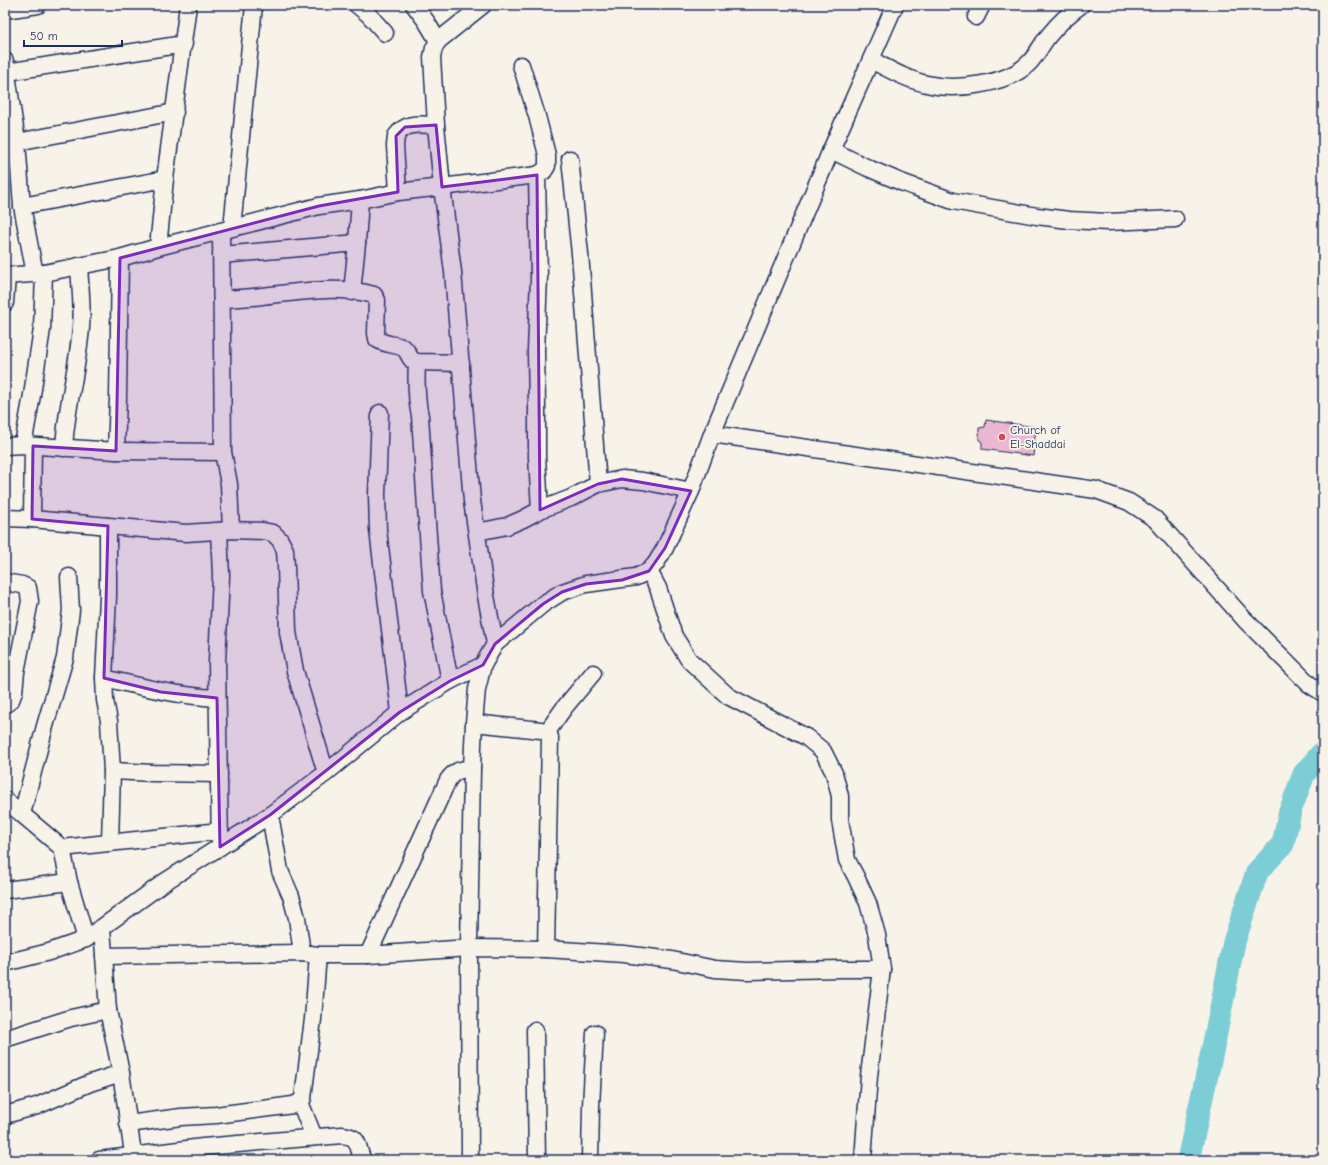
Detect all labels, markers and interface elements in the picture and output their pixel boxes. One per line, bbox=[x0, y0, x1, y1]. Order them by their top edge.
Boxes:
scale bar bbox=[24, 22, 122, 48]
text: 50 m bbox=[30, 29, 58, 43]
place label: Church of El-Shaddai bbox=[1010, 423, 1066, 451]
marker: Church of El-Shaddai bbox=[997, 432, 1007, 442]

